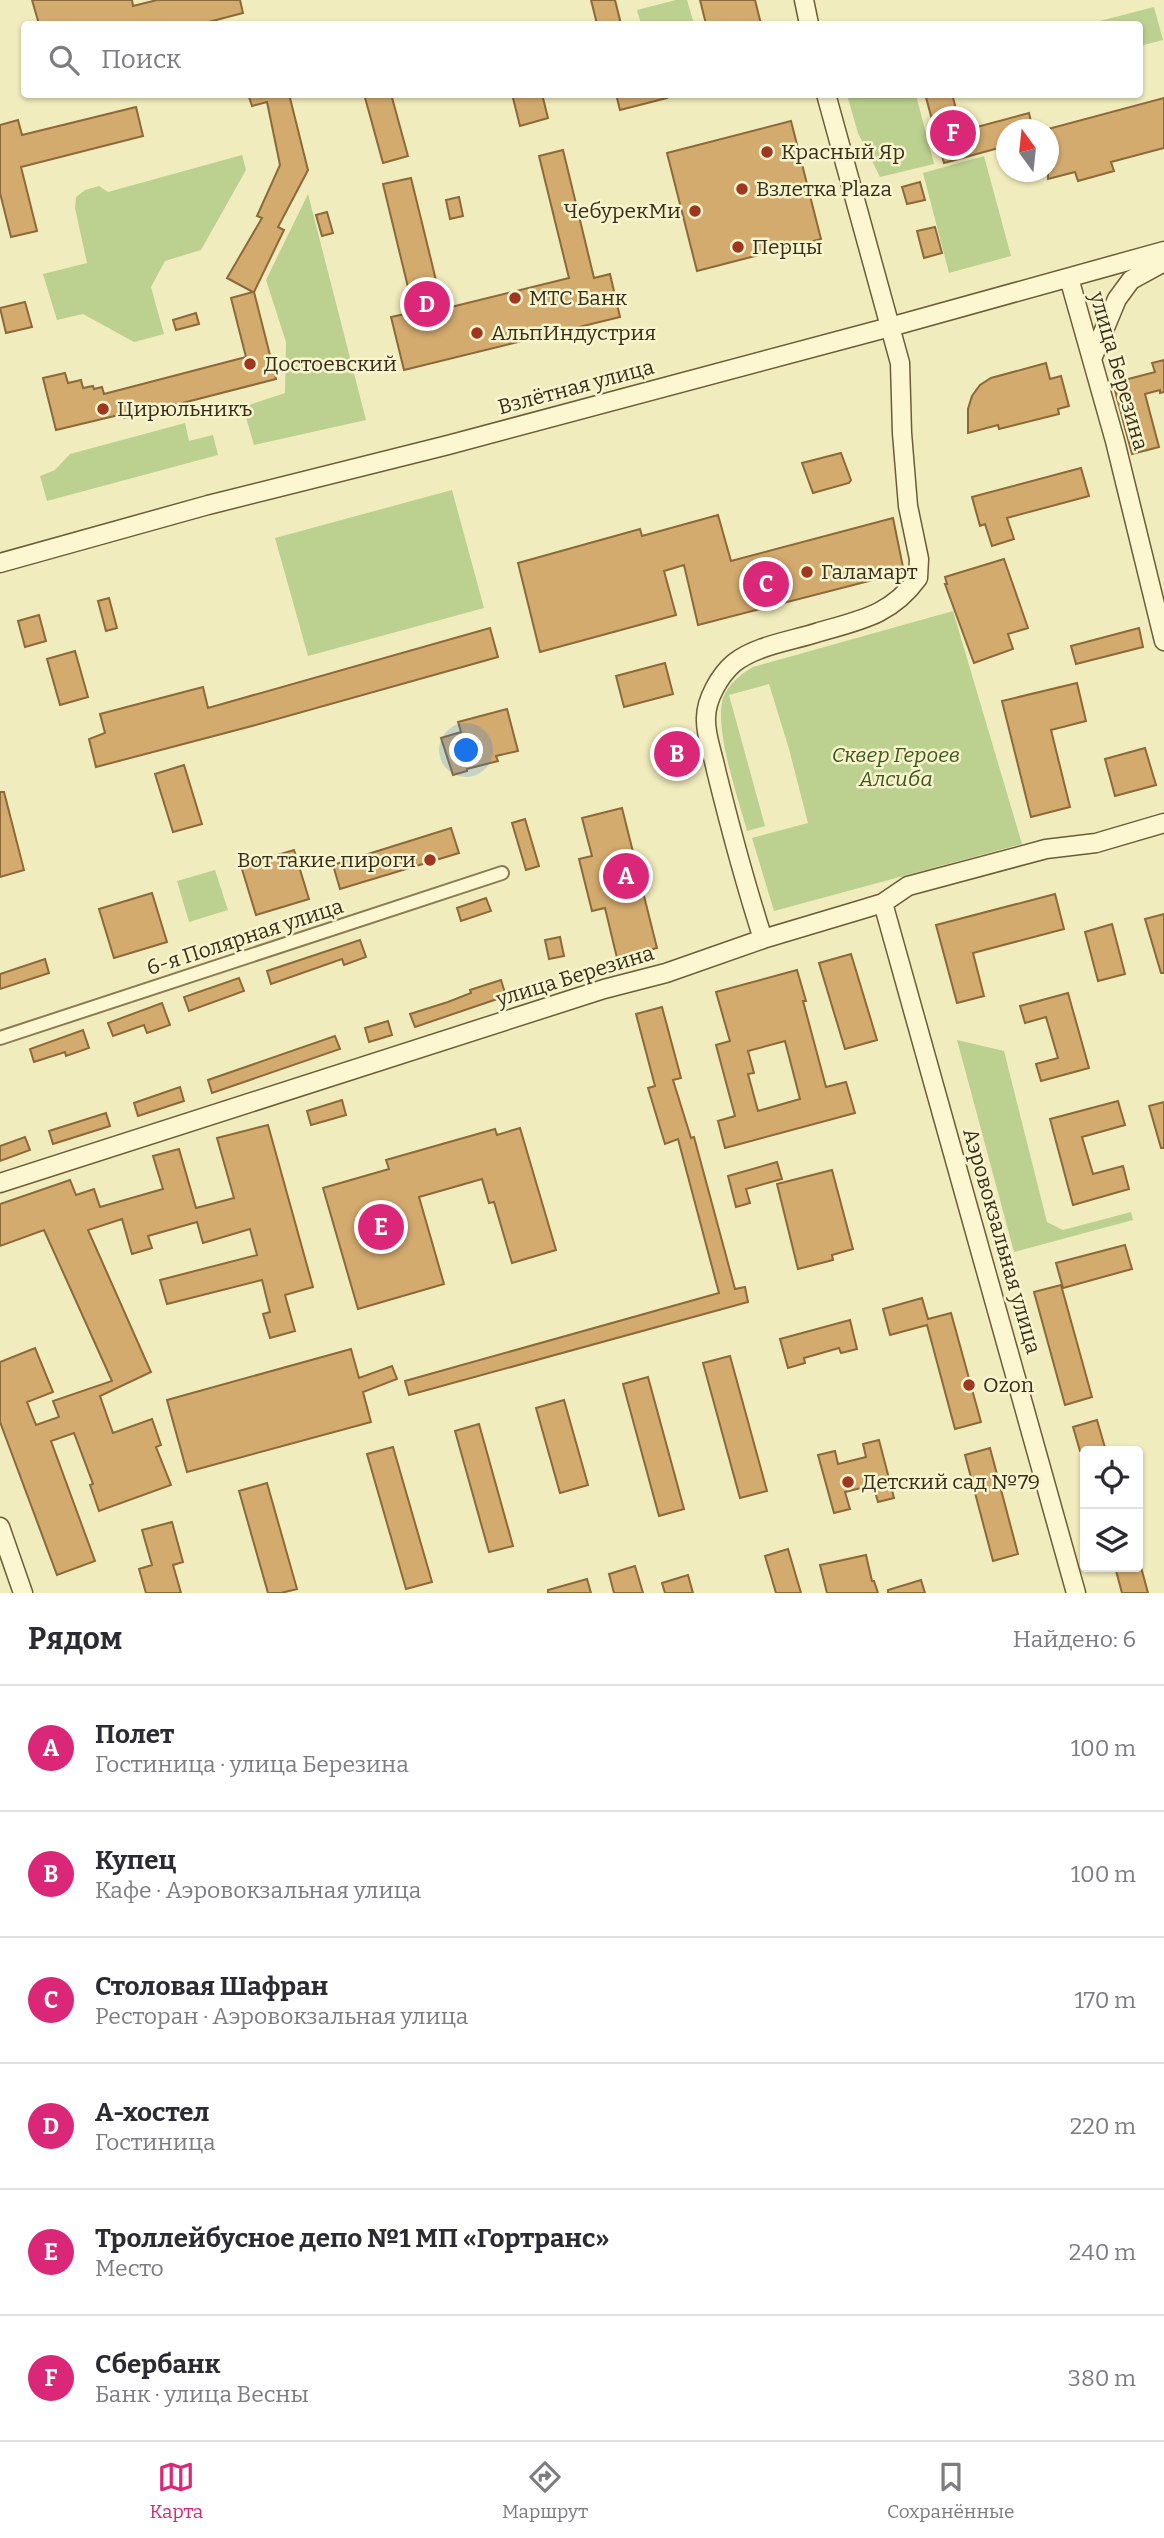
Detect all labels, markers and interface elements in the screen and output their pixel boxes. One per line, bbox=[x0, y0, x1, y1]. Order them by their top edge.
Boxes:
search box bbox=[21, 21, 1143, 98]
icon: search bbox=[45, 41, 83, 79]
text: Поиск bbox=[101, 44, 181, 75]
pin: F bbox=[930, 107, 976, 159]
north arrow bbox=[996, 119, 1059, 182]
place label: Красный Яр bbox=[781, 139, 905, 165]
marker: Красный Яр bbox=[759, 144, 775, 160]
place label: Взлетка Plaza bbox=[756, 176, 892, 202]
marker: Взлетка Plaza bbox=[734, 181, 750, 197]
place label: ЧебурекМи bbox=[563, 198, 681, 224]
marker: ЧебурекМи bbox=[687, 203, 703, 219]
place label: Перцы bbox=[752, 234, 823, 260]
marker: Перцы bbox=[730, 239, 746, 255]
pin: D bbox=[404, 278, 450, 330]
place label: МТС Банк bbox=[529, 285, 628, 311]
street label: улица Березина bbox=[1084, 288, 1154, 454]
marker: МТС Банк bbox=[507, 290, 523, 306]
place label: АльпИндустрия bbox=[491, 320, 656, 346]
marker: АльпИндустрия bbox=[469, 325, 485, 341]
place label: Достоевский bbox=[264, 351, 397, 377]
street label: Взлётная улица bbox=[495, 354, 657, 420]
marker: Достоевский bbox=[242, 356, 258, 372]
place label: Цирюльникъ bbox=[117, 396, 253, 422]
marker: Цирюльникъ bbox=[95, 401, 111, 417]
pin: C bbox=[743, 558, 789, 610]
place label: Галамарт bbox=[821, 559, 918, 585]
marker: Галамарт bbox=[799, 564, 815, 580]
pin: B bbox=[654, 728, 700, 780]
your location bbox=[449, 733, 483, 767]
park label: Сквер Героев Алсиба bbox=[832, 742, 960, 792]
place label: Вот такие пироги bbox=[237, 847, 416, 873]
pin: A bbox=[603, 850, 649, 902]
marker: Вот такие пироги bbox=[422, 852, 438, 868]
street label: 6-я Полярная улица bbox=[143, 893, 347, 981]
street label: улица Березина bbox=[492, 940, 657, 1013]
street label: Аэровокзальная улица bbox=[957, 1125, 1047, 1357]
pin: E bbox=[358, 1201, 404, 1253]
place label: Ozon bbox=[983, 1372, 1034, 1398]
marker: Ozon bbox=[961, 1377, 977, 1393]
map controls bbox=[1080, 1446, 1143, 1572]
button: locate bbox=[1080, 1446, 1143, 1509]
place label: Детский сад №79 bbox=[862, 1469, 1040, 1495]
marker: Детский сад №79 bbox=[840, 1474, 856, 1490]
button: layers bbox=[1080, 1509, 1143, 1572]
text: Рядом bbox=[28, 1621, 122, 1657]
text: Найдено: 6 bbox=[1013, 1625, 1136, 1653]
text: Полет bbox=[95, 1719, 174, 1750]
text: A bbox=[43, 1734, 59, 1762]
text: 100 m bbox=[1071, 1734, 1136, 1762]
text: Гостиница · улица Березина bbox=[95, 1750, 409, 1778]
text: Купец bbox=[95, 1845, 176, 1876]
text: B bbox=[44, 1860, 58, 1888]
text: 100 m bbox=[1071, 1860, 1136, 1888]
text: Кафе · Аэровокзальная улица bbox=[95, 1876, 421, 1904]
text: Столовая Шафран bbox=[95, 1971, 328, 2002]
text: C bbox=[44, 1986, 58, 2014]
text: 170 m bbox=[1074, 1986, 1136, 2014]
text: Ресторан · Аэровокзальная улица bbox=[95, 2002, 468, 2030]
text: А-хостел bbox=[95, 2097, 209, 2128]
text: D bbox=[43, 2112, 59, 2140]
text: 220 m bbox=[1070, 2112, 1136, 2140]
text: Гостиница bbox=[95, 2128, 216, 2156]
text: Троллейбусное депо №1 МП «Гортранс» bbox=[95, 2223, 609, 2254]
text: E bbox=[44, 2238, 58, 2266]
text: 240 m bbox=[1069, 2238, 1136, 2266]
text: Место bbox=[95, 2254, 164, 2282]
text: Сбербанк bbox=[95, 2349, 220, 2380]
text: F bbox=[45, 2364, 57, 2392]
text: 380 m bbox=[1068, 2364, 1136, 2392]
text: Банк · улица Весны bbox=[95, 2380, 309, 2408]
tab: Карта bbox=[149, 2458, 203, 2523]
tab: Маршрут bbox=[502, 2458, 588, 2523]
tab: Сохранённые bbox=[887, 2458, 1015, 2523]

